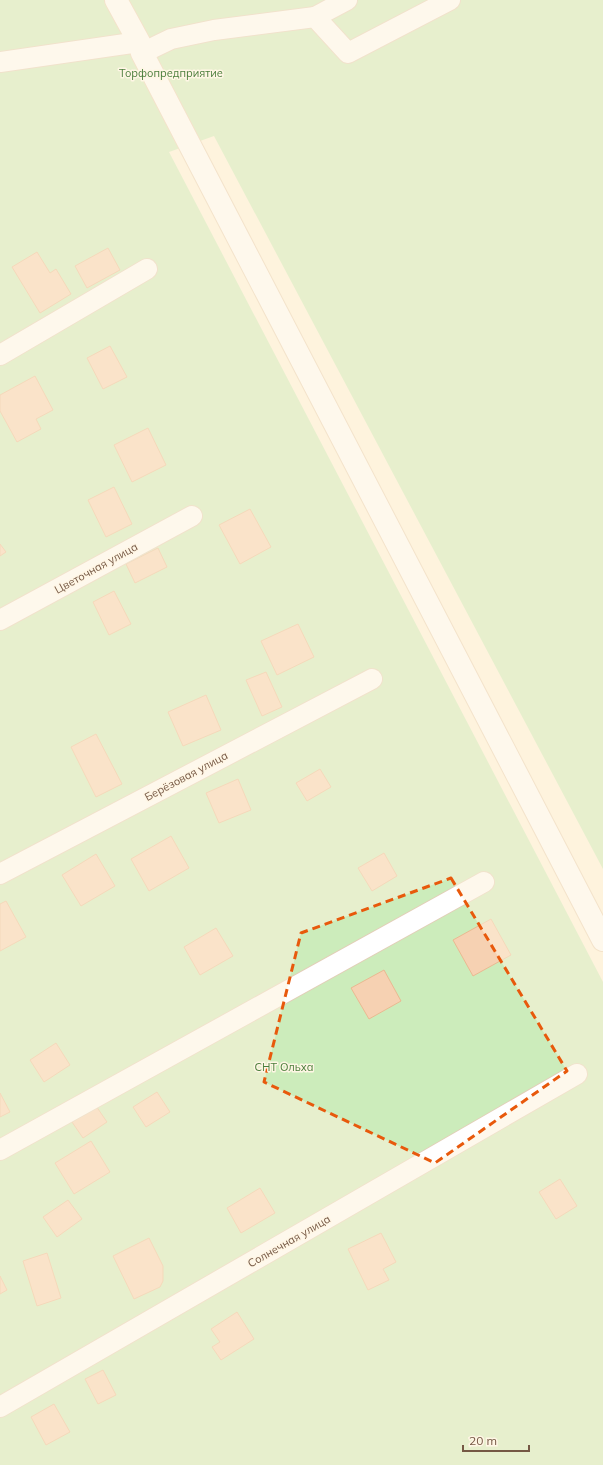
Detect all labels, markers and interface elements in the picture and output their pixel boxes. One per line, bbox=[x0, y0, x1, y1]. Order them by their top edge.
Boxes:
park label: Торфопредприятие bbox=[119, 66, 223, 80]
street label: Цветочная улица bbox=[52, 539, 140, 597]
street label: Берёзовая улица bbox=[142, 748, 230, 804]
park label: СНТ Ольха bbox=[254, 1060, 314, 1074]
street label: Солнечная улица bbox=[245, 1212, 333, 1270]
scale bar bbox=[463, 1427, 529, 1453]
text: 20 m bbox=[469, 1433, 497, 1448]

